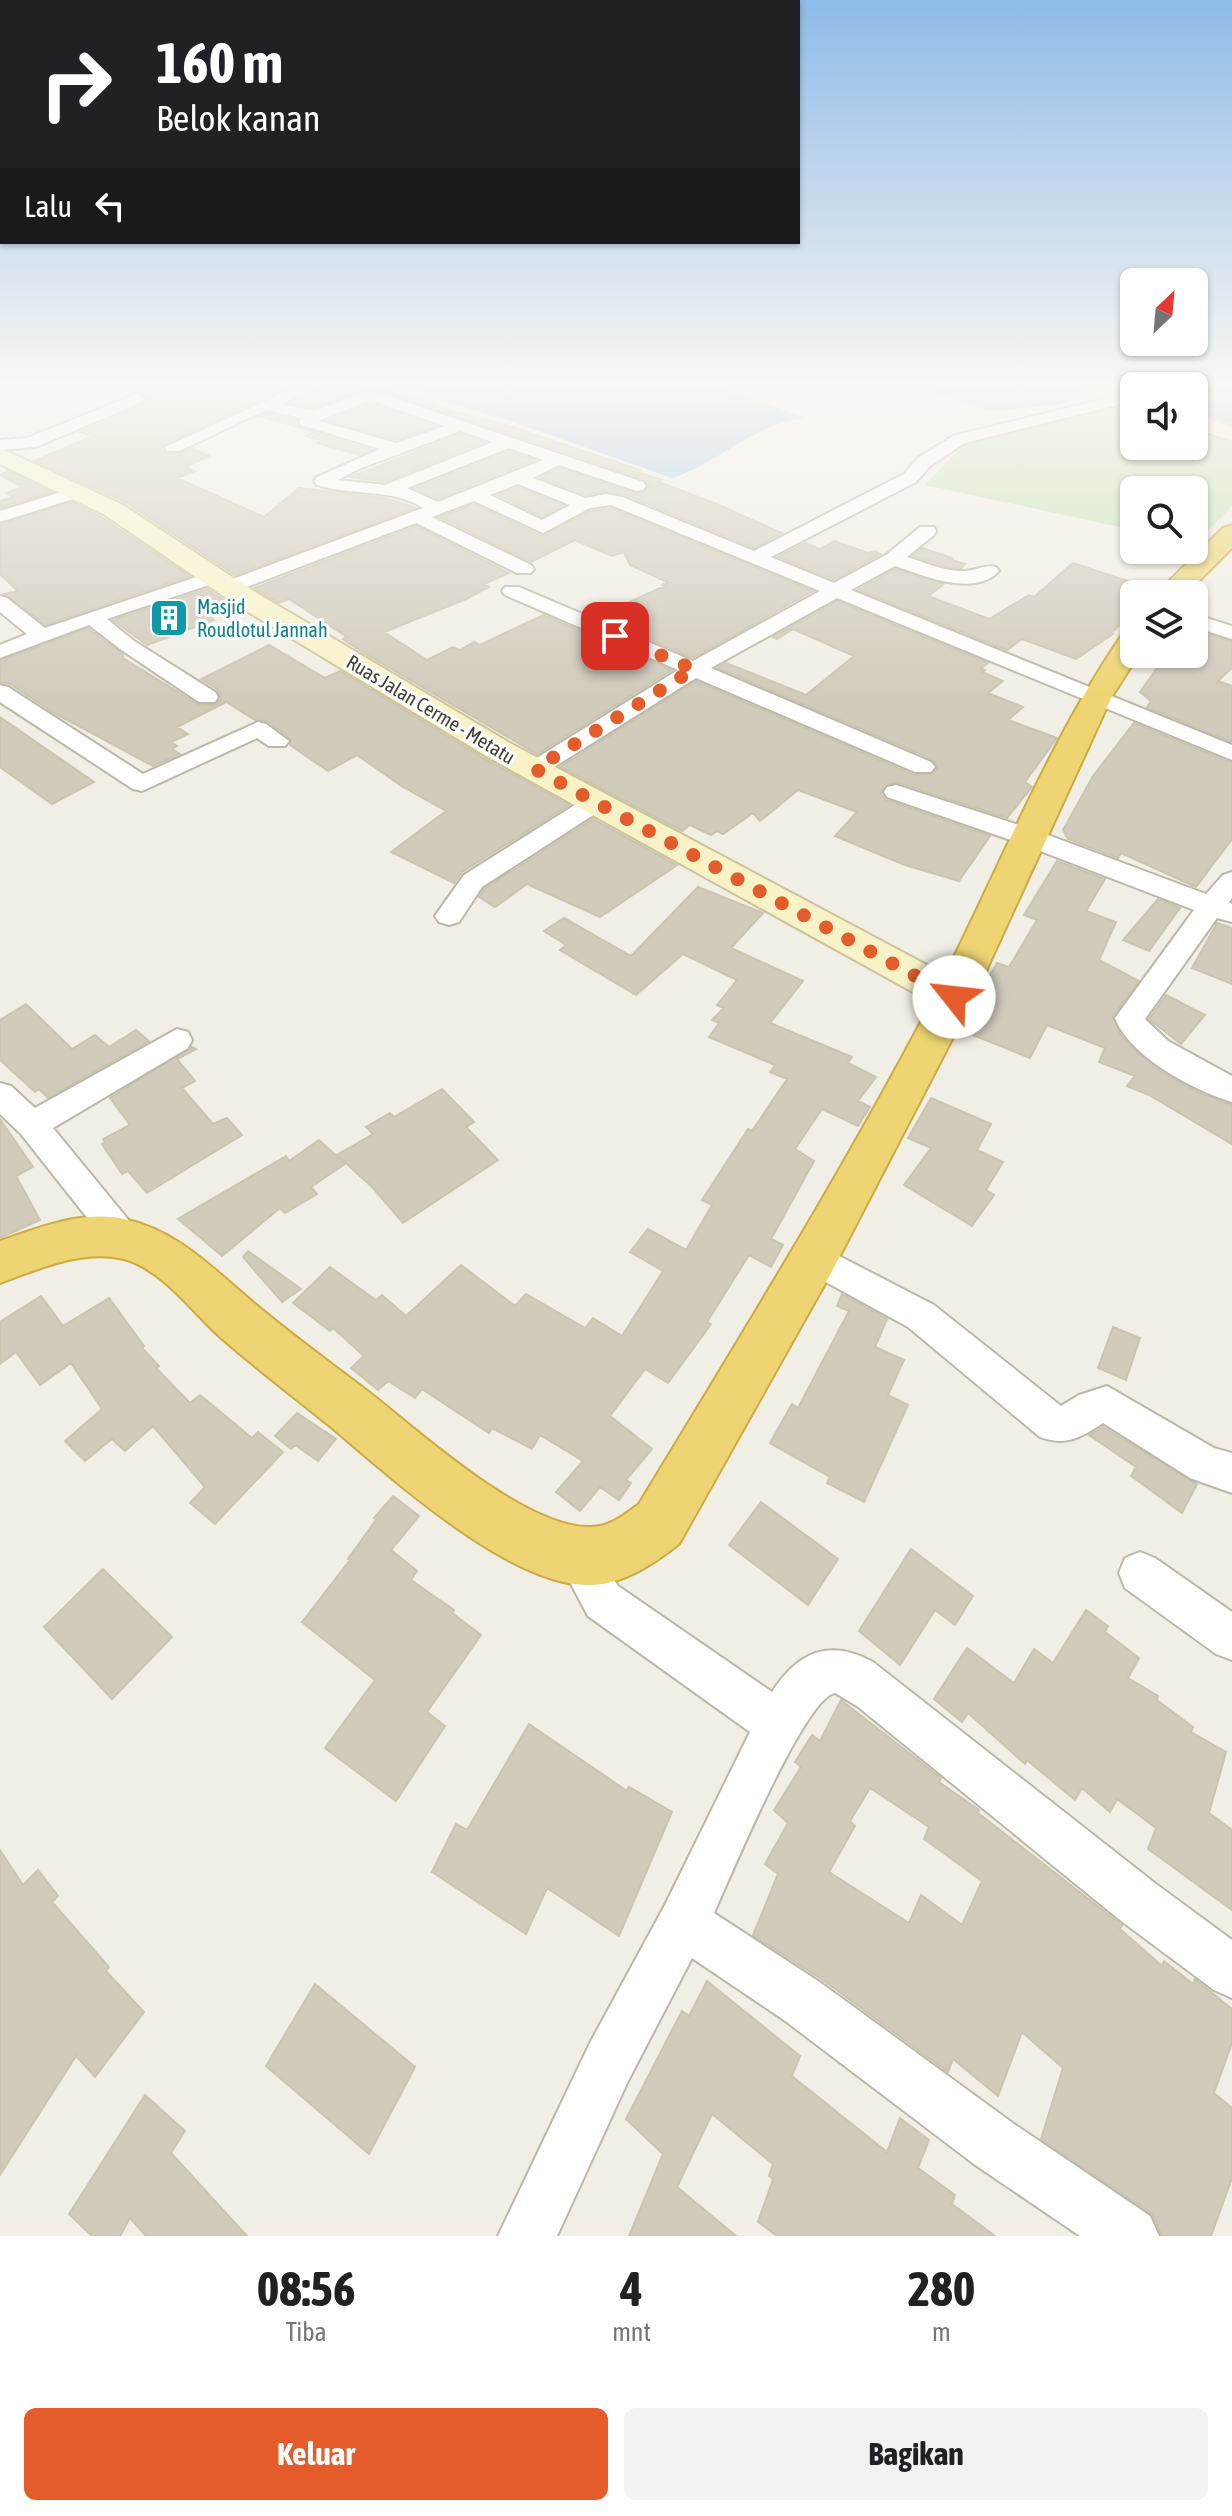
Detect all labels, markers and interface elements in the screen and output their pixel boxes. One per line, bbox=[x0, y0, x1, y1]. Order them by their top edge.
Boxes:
text: 160 m bbox=[156, 31, 283, 95]
icon: right bbox=[24, 32, 128, 136]
text: Belok kanan bbox=[156, 97, 321, 139]
icon: left bbox=[88, 184, 132, 228]
text: Lalu bbox=[24, 189, 72, 223]
north arrow bbox=[1120, 268, 1208, 356]
map controls bbox=[1120, 268, 1208, 668]
button: sound bbox=[1120, 372, 1208, 460]
button: search bbox=[1120, 476, 1208, 564]
button: layers bbox=[1120, 580, 1208, 668]
place label: Masjid Roudlotul Jannah bbox=[197, 595, 328, 641]
building icon: Masjid Roudlotul Jannah bbox=[148, 597, 190, 639]
pin bbox=[581, 602, 649, 670]
icon: arrive bbox=[593, 614, 637, 658]
street label: Ruas Jalan Cerme - Metatu bbox=[343, 650, 519, 768]
position arrow bbox=[912, 955, 996, 1039]
text: 08:56 bbox=[257, 2261, 355, 2316]
text: 4 bbox=[620, 2261, 643, 2316]
text: 280 bbox=[908, 2261, 975, 2316]
text: Tiba bbox=[285, 2317, 327, 2347]
text: mnt bbox=[612, 2317, 651, 2347]
text: m bbox=[932, 2317, 951, 2347]
button: Keluar bbox=[24, 2408, 608, 2500]
button: Bagikan bbox=[624, 2408, 1208, 2500]

